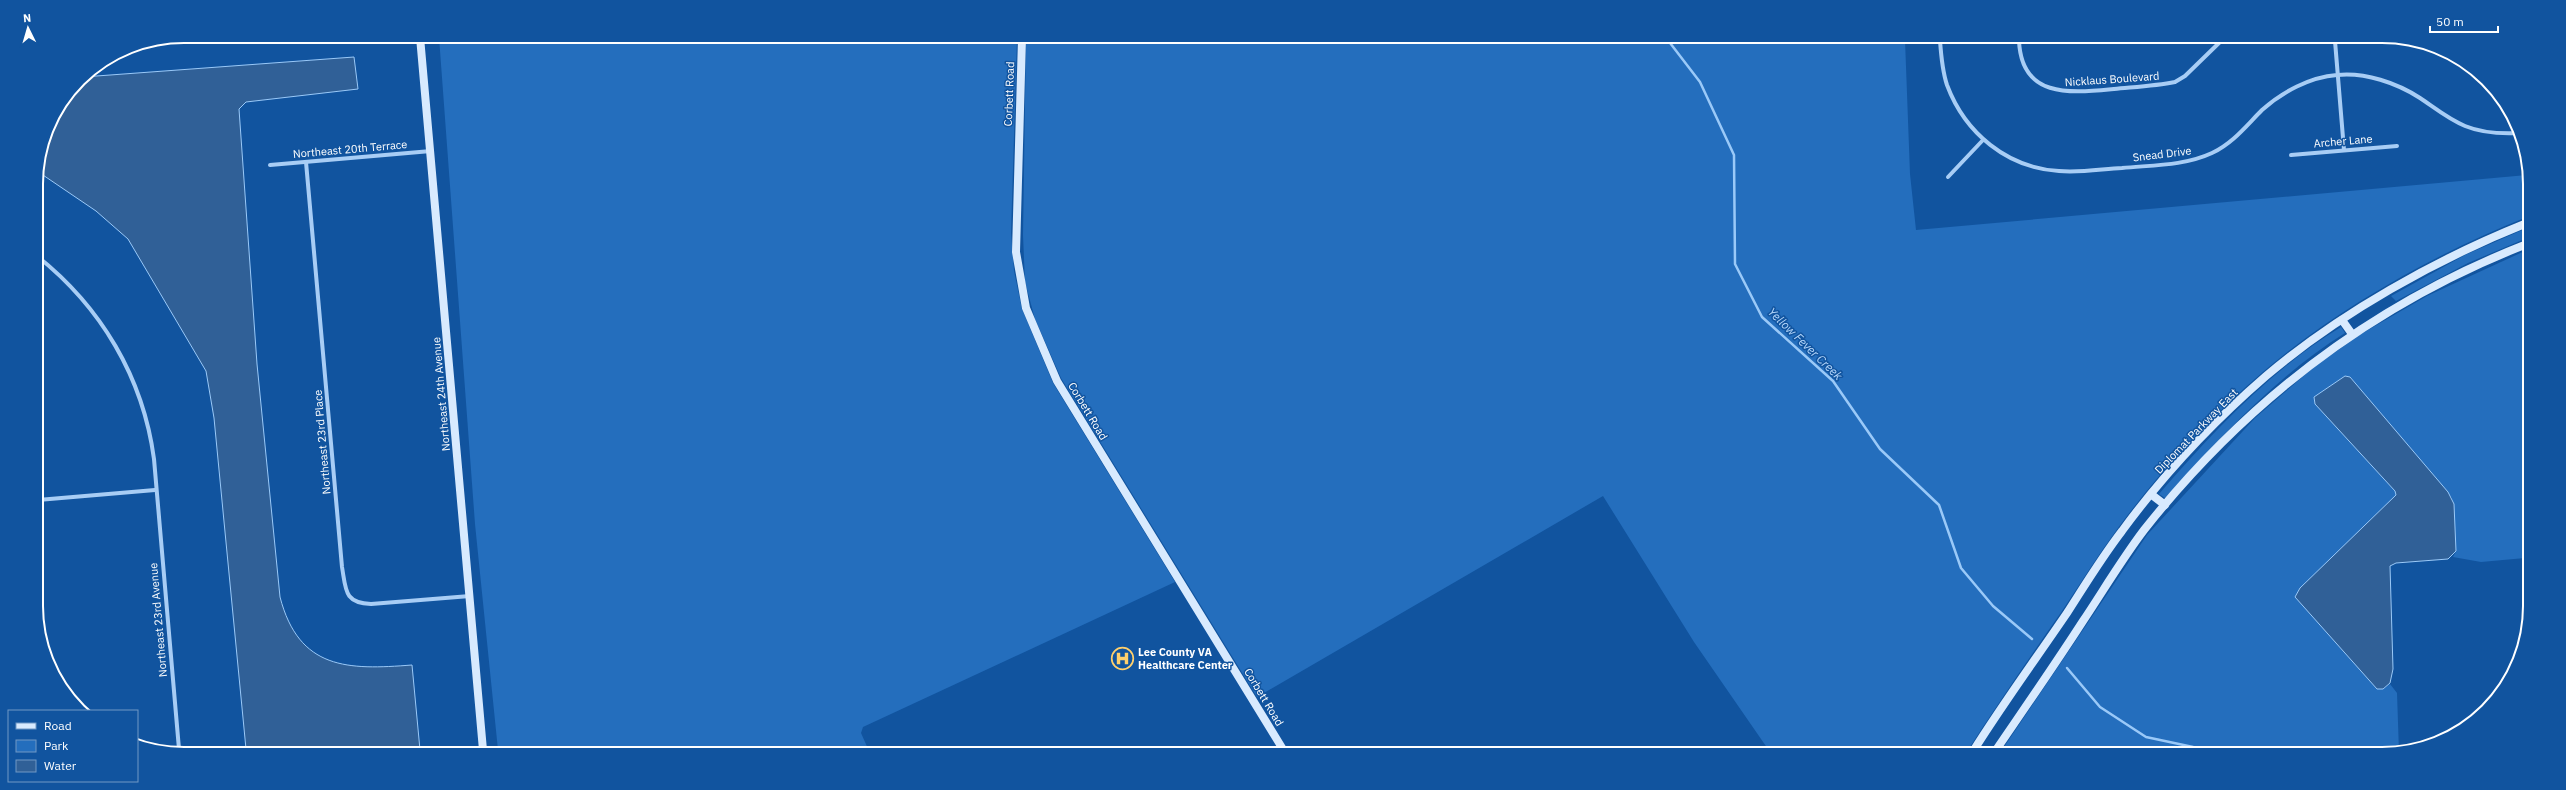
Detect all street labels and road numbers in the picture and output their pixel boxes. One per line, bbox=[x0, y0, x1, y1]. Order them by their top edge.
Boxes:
street label: Corbett Road bbox=[1001, 61, 1017, 127]
street label: Nicklaus Boulevard bbox=[2064, 69, 2160, 89]
street label: Archer Lane bbox=[2313, 131, 2373, 151]
street label: Northeast 20th Terrace bbox=[292, 137, 408, 161]
street label: Snead Drive bbox=[2132, 143, 2192, 165]
street label: Northeast 24th Avenue bbox=[429, 336, 453, 452]
street label: Corbett Road bbox=[1065, 380, 1111, 442]
street label: Diplomat Parkway East bbox=[2152, 385, 2241, 477]
street label: Northeast 23rd Place bbox=[310, 389, 334, 495]
street label: Northeast 23rd Avenue bbox=[146, 562, 170, 678]
street label: Corbett Road bbox=[1241, 666, 1287, 728]

